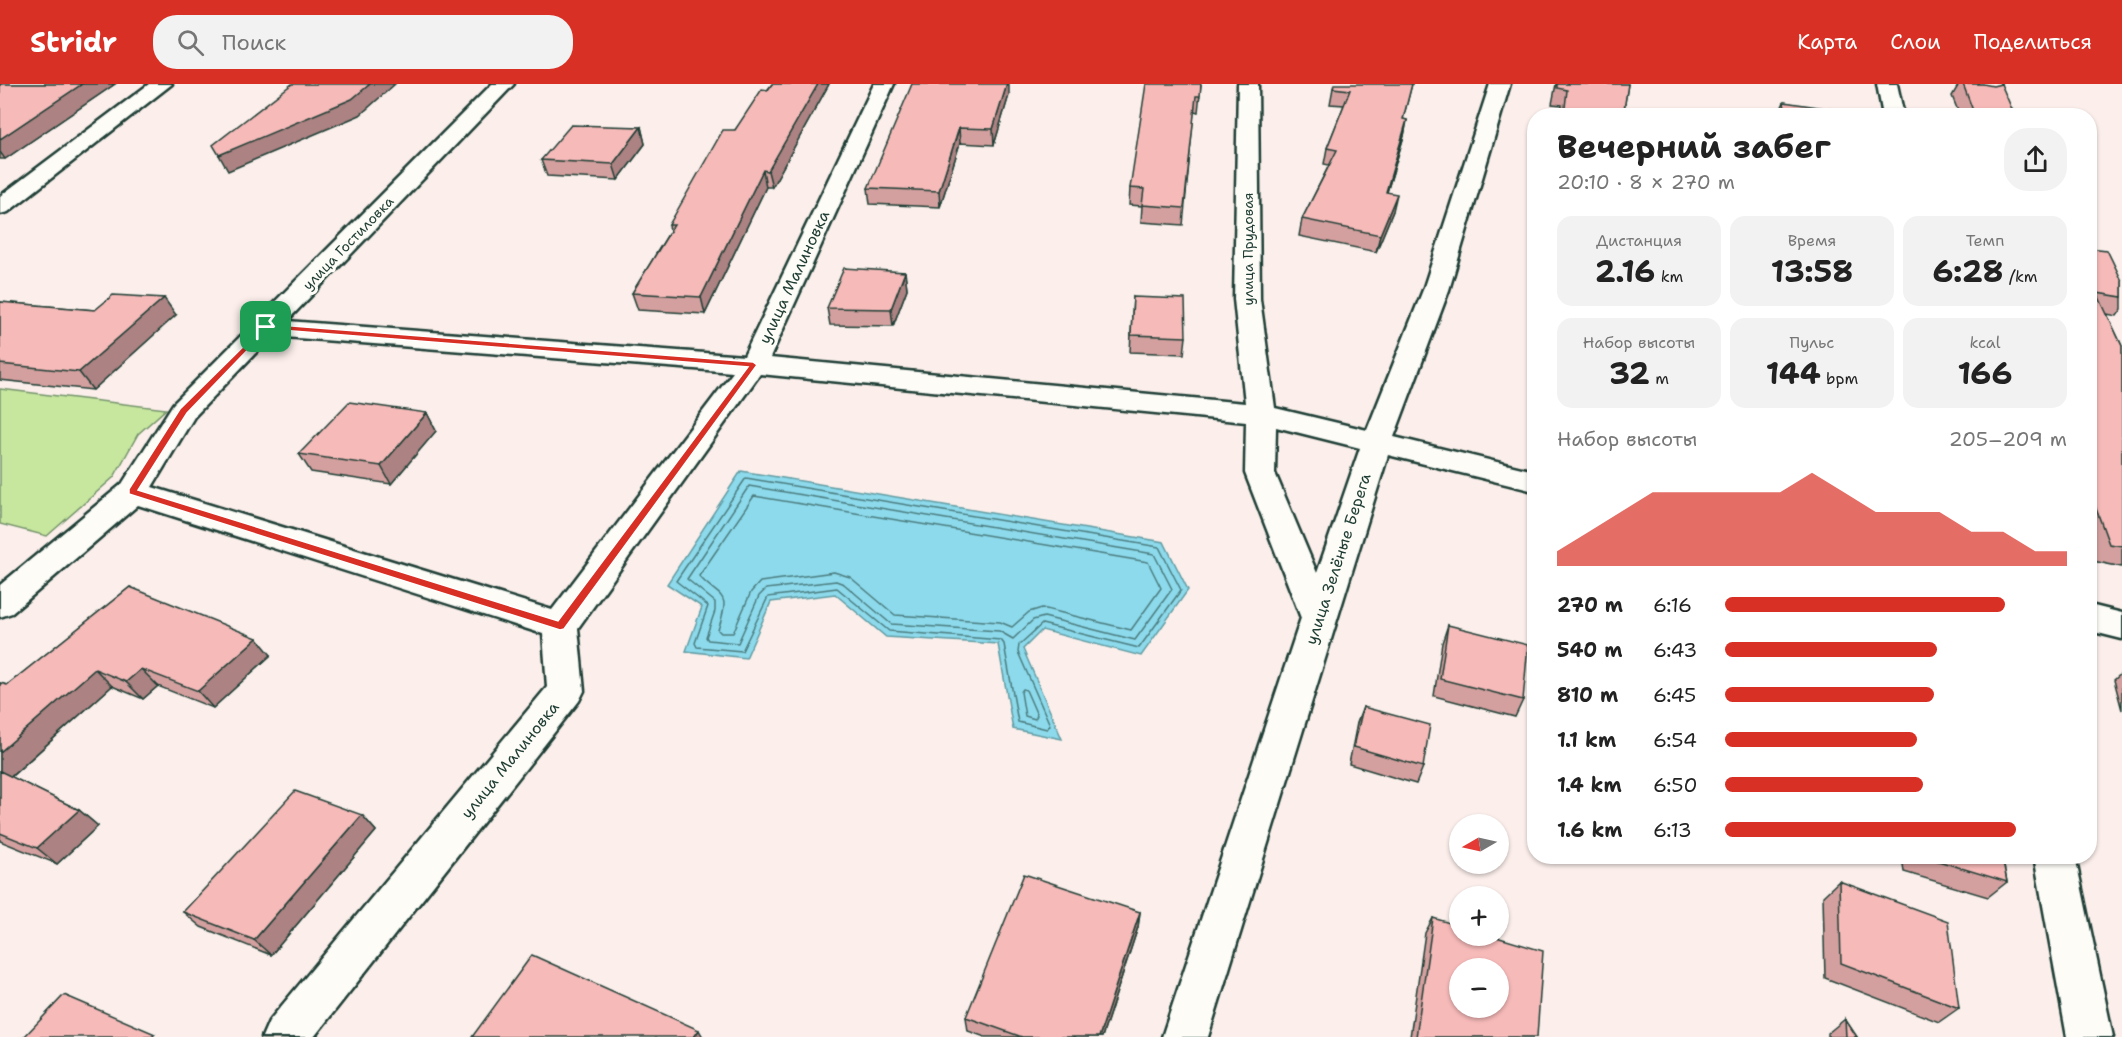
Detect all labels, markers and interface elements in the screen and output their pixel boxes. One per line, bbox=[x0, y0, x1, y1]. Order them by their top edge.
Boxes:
search box bbox=[153, 15, 573, 69]
text: Stridr bbox=[30, 23, 117, 61]
icon: search bbox=[174, 26, 207, 59]
text: Поиск bbox=[222, 28, 286, 57]
text: Карта bbox=[1797, 28, 1857, 56]
text: Слои bbox=[1890, 28, 1941, 56]
text: Поделиться bbox=[1974, 28, 2092, 56]
text: Вечерний забег bbox=[1557, 124, 1831, 169]
button: share bbox=[2004, 128, 2067, 191]
text: 20:10 · 8 × 270 m bbox=[1557, 169, 1735, 195]
street label: улица Гостиловка bbox=[299, 192, 398, 294]
street label: улица Прудовая bbox=[1239, 192, 1257, 306]
street label: улица Малиновка bbox=[754, 207, 834, 347]
text: Дистанция bbox=[1596, 230, 1682, 251]
text: Время bbox=[1788, 230, 1836, 251]
text: Темп bbox=[1966, 230, 2004, 251]
text: 2.16 bbox=[1595, 251, 1655, 292]
text: 13:58 bbox=[1771, 251, 1853, 292]
text: 6:28 bbox=[1932, 251, 2004, 292]
text: km bbox=[1655, 266, 1683, 287]
text: /km bbox=[2004, 266, 2038, 287]
pin bbox=[240, 301, 291, 352]
icon: arrive bbox=[249, 310, 282, 343]
text: Набор высоты bbox=[1583, 332, 1695, 353]
text: Пульс bbox=[1790, 332, 1834, 353]
text: kcal bbox=[1969, 332, 2001, 353]
text: 32 bbox=[1609, 353, 1650, 394]
text: 144 bbox=[1766, 353, 1821, 394]
text: 166 bbox=[1957, 353, 2013, 394]
text: m bbox=[1650, 368, 1669, 389]
text: bpm bbox=[1821, 368, 1858, 389]
text: Набор высоты bbox=[1557, 426, 1697, 452]
text: 205–209 m bbox=[1949, 426, 2067, 452]
street label: улица Зелёные Берега bbox=[1300, 471, 1376, 647]
text: 270 m bbox=[1557, 592, 1623, 618]
text: 6:16 bbox=[1653, 592, 1692, 618]
text: 540 m bbox=[1557, 637, 1622, 663]
text: 6:43 bbox=[1653, 637, 1697, 663]
text: 810 m bbox=[1557, 682, 1618, 708]
text: 6:45 bbox=[1653, 682, 1696, 708]
street label: улица Малиновка bbox=[456, 697, 564, 823]
text: 1.1 km bbox=[1557, 727, 1616, 753]
text: 6:54 bbox=[1653, 727, 1697, 753]
text: 1.4 km bbox=[1557, 772, 1622, 798]
text: 6:50 bbox=[1653, 772, 1697, 798]
north arrow bbox=[1449, 814, 1509, 874]
map controls bbox=[1449, 814, 1509, 1018]
text: 1.6 km bbox=[1557, 817, 1623, 843]
text: 6:13 bbox=[1653, 817, 1692, 843]
button: + bbox=[1449, 886, 1509, 946]
button: − bbox=[1449, 958, 1509, 1018]

